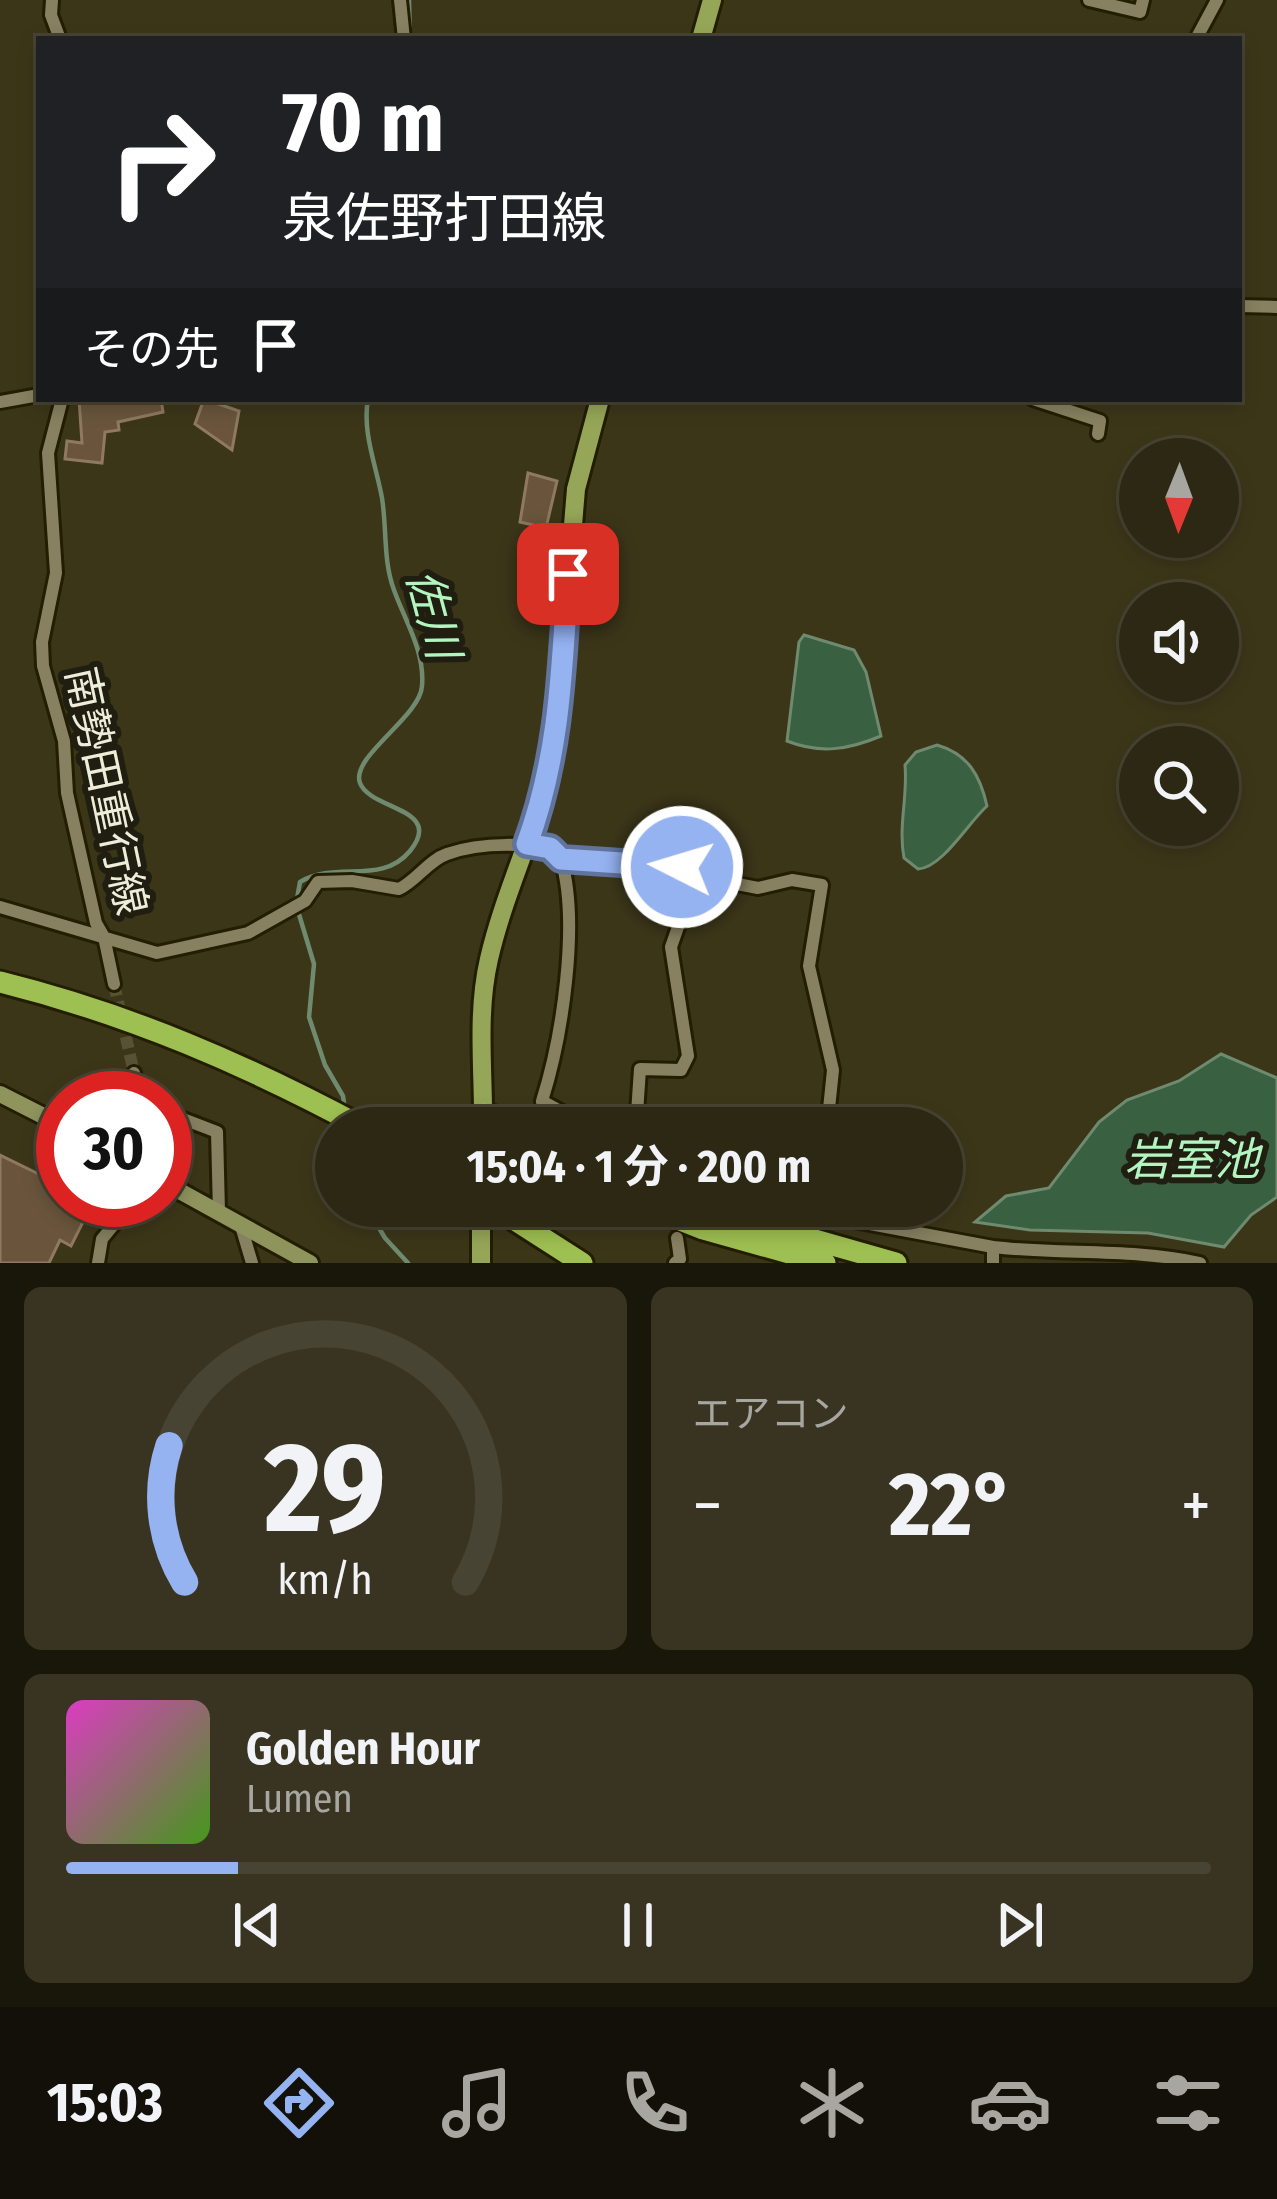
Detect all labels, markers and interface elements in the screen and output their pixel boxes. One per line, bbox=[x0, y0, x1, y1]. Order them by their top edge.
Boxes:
text: 70 m bbox=[282, 72, 444, 173]
icon: right bbox=[84, 84, 240, 240]
text: 泉佐野打田線 bbox=[282, 187, 606, 251]
icon: arrive bbox=[243, 312, 309, 378]
text: その先 bbox=[84, 323, 219, 377]
north arrow bbox=[1119, 438, 1239, 558]
map controls bbox=[1119, 438, 1239, 846]
pin bbox=[517, 523, 619, 625]
icon: arrive bbox=[535, 541, 601, 607]
water label: 佐川 bbox=[395, 564, 472, 668]
button: sound bbox=[1119, 582, 1239, 702]
street label: 南勢田重行線 bbox=[55, 663, 157, 919]
button: search bbox=[1119, 726, 1239, 846]
position arrow bbox=[619, 804, 745, 930]
speed limit sign: 30 bbox=[36, 1071, 192, 1227]
water label: 岩室池 bbox=[1124, 1133, 1263, 1187]
text: 15:04 · 1 分 · 200 m bbox=[467, 1140, 811, 1194]
text: エアコン bbox=[693, 1391, 849, 1437]
text: 29 bbox=[263, 1414, 386, 1564]
text: 22° bbox=[889, 1451, 1014, 1559]
text: − bbox=[693, 1466, 722, 1545]
text: + bbox=[1181, 1466, 1211, 1545]
text: km/h bbox=[277, 1553, 373, 1604]
text: Golden Hour bbox=[246, 1722, 480, 1776]
text: Lumen bbox=[246, 1776, 353, 1822]
icon: previous bbox=[224, 1892, 290, 1958]
icon: pause bbox=[605, 1892, 671, 1958]
icon: next bbox=[987, 1892, 1053, 1958]
icon: directions bbox=[257, 2061, 341, 2145]
icon: music bbox=[435, 2061, 519, 2145]
icon: phone bbox=[613, 2061, 697, 2145]
icon: climate bbox=[790, 2061, 874, 2145]
icon: car bbox=[968, 2061, 1052, 2145]
icon: filters bbox=[1146, 2061, 1230, 2145]
text: 15:03 bbox=[47, 2071, 163, 2135]

